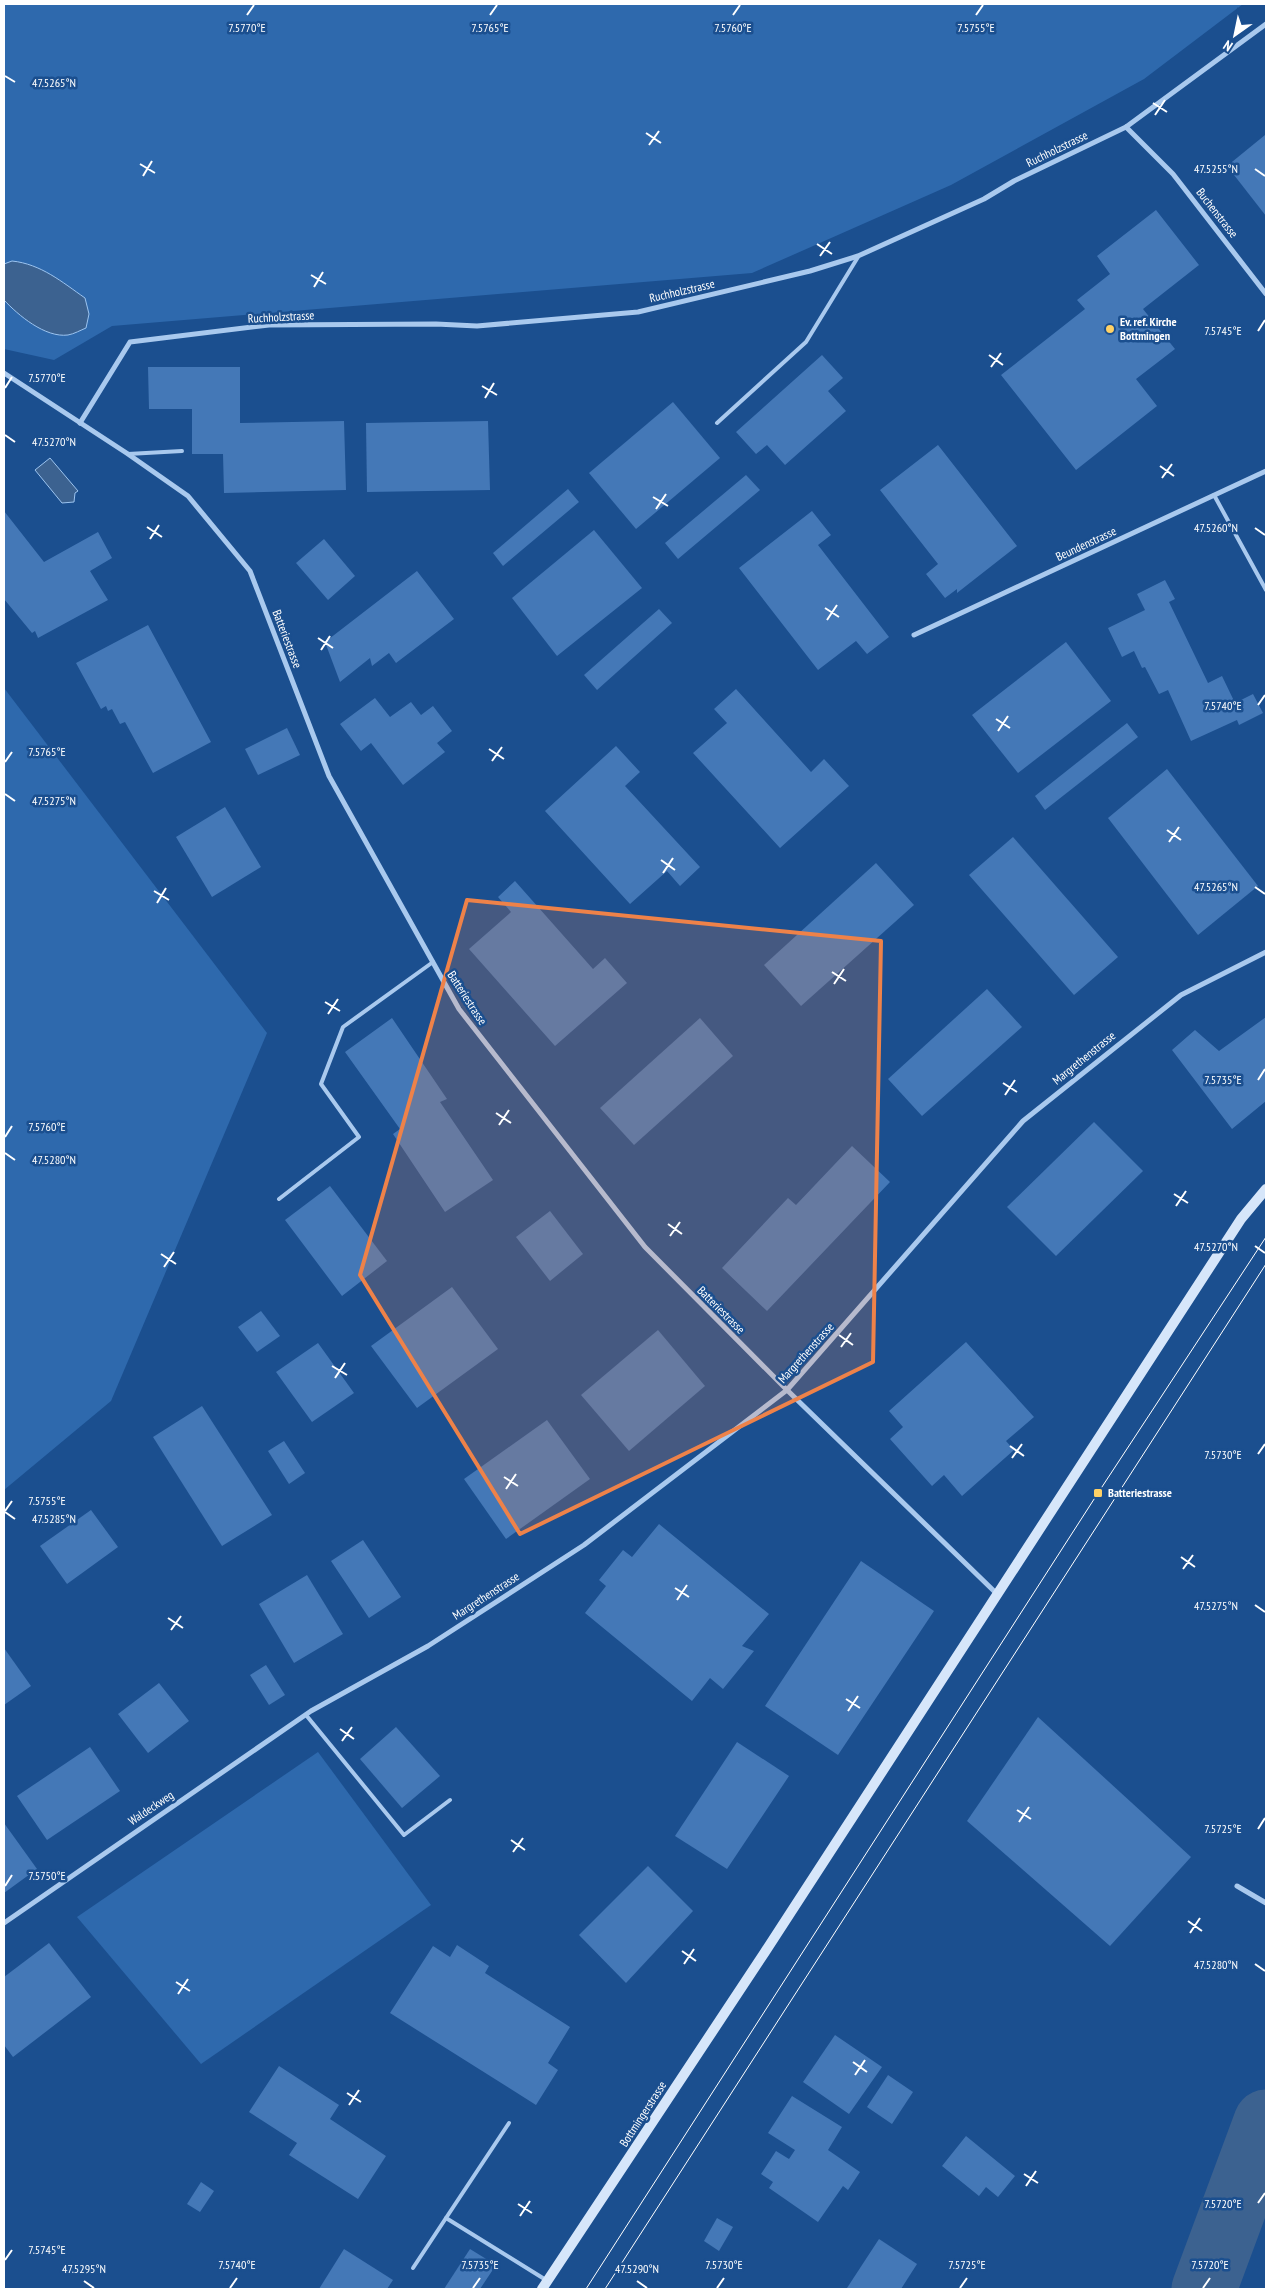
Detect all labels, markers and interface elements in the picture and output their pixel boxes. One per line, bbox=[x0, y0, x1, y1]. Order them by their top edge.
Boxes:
north arrow bbox=[1210, 10, 1260, 60]
text: 7.5770°E bbox=[228, 20, 266, 35]
text: 7.5765°E bbox=[471, 20, 509, 35]
text: 7.5760°E bbox=[714, 20, 752, 35]
text: 7.5755°E bbox=[957, 20, 995, 35]
text: N bbox=[1220, 36, 1236, 56]
text: 47.5265°N bbox=[32, 75, 76, 90]
street label: Ruchholzstrasse bbox=[1024, 127, 1090, 170]
text: 47.5255°N bbox=[1194, 161, 1238, 176]
street label: Buchenstrasse bbox=[1193, 185, 1242, 241]
street label: Ruchholzstrasse bbox=[648, 276, 716, 305]
street label: Ruchholzstrasse bbox=[247, 307, 315, 326]
place label: Ev. ref. Kirche Bottmingen bbox=[1120, 314, 1177, 343]
marker: Ev. ref. Kirche Bottmingen bbox=[1104, 323, 1116, 335]
text: 7.5745°E bbox=[1204, 323, 1242, 338]
text: 7.5770°E bbox=[28, 370, 66, 385]
text: 47.5270°N bbox=[32, 434, 76, 449]
text: 47.5260°N bbox=[1194, 520, 1238, 535]
street label: Beundenstrasse bbox=[1053, 523, 1118, 564]
street label: Batteriestrasse bbox=[269, 608, 305, 670]
text: 7.5740°E bbox=[1204, 698, 1242, 713]
text: 7.5765°E bbox=[28, 744, 66, 759]
text: 47.5275°N bbox=[32, 793, 76, 808]
text: 47.5265°N bbox=[1194, 879, 1238, 894]
street label: Batteriestrasse bbox=[444, 968, 490, 1028]
street label: Margrethenstrasse bbox=[1049, 1028, 1118, 1088]
text: 7.5735°E bbox=[1204, 1072, 1242, 1087]
text: 7.5760°E bbox=[28, 1119, 66, 1134]
text: 47.5280°N bbox=[32, 1152, 76, 1167]
text: 47.5270°N bbox=[1194, 1239, 1238, 1254]
street label: Batteriestrasse bbox=[694, 1283, 748, 1337]
street label: Margrethenstrasse bbox=[774, 1319, 837, 1386]
text: 7.5730°E bbox=[1204, 1447, 1242, 1462]
place label: Batteriestrasse bbox=[1108, 1485, 1172, 1500]
marker: Batteriestrasse bbox=[1092, 1487, 1104, 1499]
text: 7.5755°E bbox=[28, 1493, 66, 1508]
text: 47.5285°N bbox=[32, 1511, 76, 1526]
street label: Margrethenstrasse bbox=[450, 1568, 522, 1623]
text: 47.5275°N bbox=[1194, 1598, 1238, 1613]
street label: Waldeckweg bbox=[125, 1787, 176, 1828]
text: 7.5725°E bbox=[1204, 1821, 1242, 1836]
text: 7.5750°E bbox=[28, 1868, 66, 1883]
text: 47.5280°N bbox=[1194, 1957, 1238, 1972]
street label: Bottmingerstrasse bbox=[616, 2078, 669, 2149]
text: 7.5720°E bbox=[1204, 2196, 1242, 2211]
text: 7.5745°E bbox=[28, 2242, 66, 2257]
text: 7.5740°E bbox=[218, 2257, 256, 2272]
text: 7.5735°E bbox=[461, 2257, 499, 2272]
text: 7.5730°E bbox=[705, 2257, 743, 2272]
text: 7.5725°E bbox=[948, 2257, 986, 2272]
text: 7.5720°E bbox=[1191, 2257, 1229, 2272]
text: 47.5295°N bbox=[62, 2261, 106, 2276]
text: 47.5290°N bbox=[615, 2261, 659, 2276]

